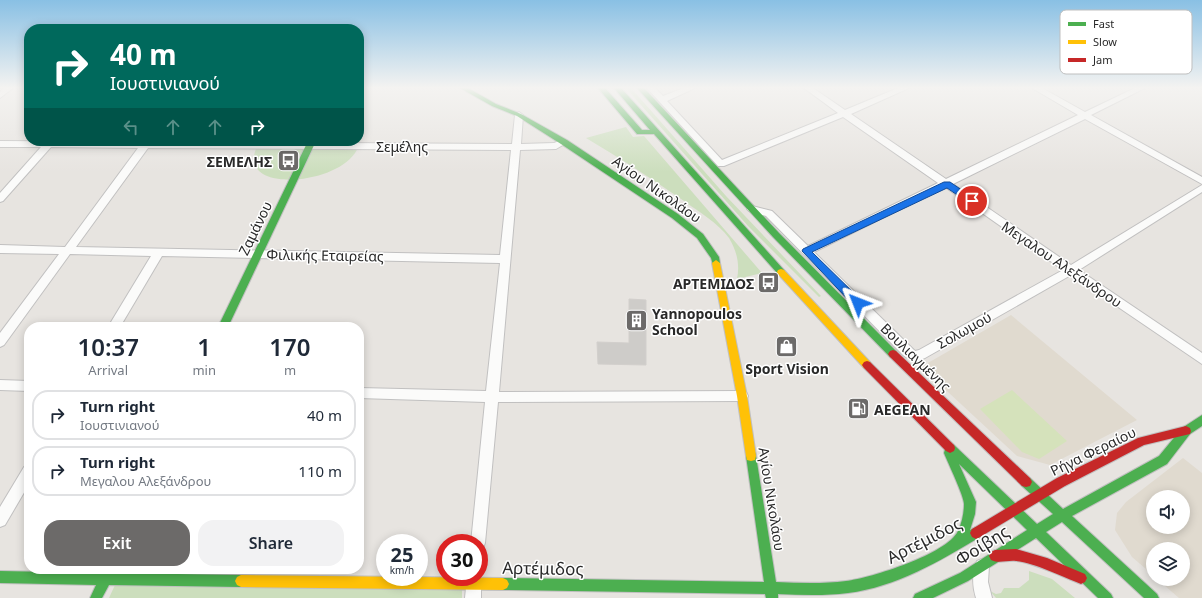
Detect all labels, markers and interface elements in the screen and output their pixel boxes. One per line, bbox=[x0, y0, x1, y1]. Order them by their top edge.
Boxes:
legend bbox=[1060, 10, 1192, 74]
text: Fast bbox=[1093, 16, 1114, 31]
text: Slow bbox=[1093, 34, 1117, 49]
text: 40 m bbox=[110, 35, 177, 73]
icon: right bbox=[44, 40, 96, 92]
text: Jam bbox=[1092, 52, 1112, 67]
text: Ιουστινιανού bbox=[110, 71, 220, 95]
icon: left bbox=[120, 116, 142, 138]
icon: ahead bbox=[162, 116, 184, 138]
icon: ahead bbox=[204, 116, 226, 138]
icon: right bbox=[246, 116, 268, 138]
street label: Σεμέλης bbox=[376, 137, 428, 156]
bus stop icon: ΣΕΜΕΛΗΣ bbox=[275, 148, 301, 174]
street label: Αγίου Νικολάου bbox=[609, 151, 705, 227]
place label: ΣΕΜΕΛΗΣ bbox=[207, 152, 272, 171]
pin bbox=[955, 184, 989, 218]
icon: arrive bbox=[961, 190, 983, 212]
street label: Ζαμάνου bbox=[234, 198, 276, 258]
street label: Μεγαλου Αλεξάνδρου bbox=[998, 217, 1126, 311]
street label: Φιλικής Εταιρείας bbox=[266, 244, 384, 266]
bus stop icon: ΑΡΤΕΜΙΔΟΣ bbox=[756, 270, 782, 296]
place label: ΑΡΤΕΜΙΔΟΣ bbox=[673, 274, 754, 293]
position arrow bbox=[837, 282, 879, 324]
place label: Yannopoulos School bbox=[652, 304, 742, 339]
street label: Σολωμού bbox=[933, 307, 995, 353]
building icon: Yannopoulos School bbox=[624, 308, 650, 334]
street label: Βουλιαγμένης bbox=[877, 319, 955, 395]
text: 10:37 bbox=[77, 330, 139, 363]
text: 1 bbox=[197, 330, 211, 363]
text: 170 bbox=[269, 330, 311, 363]
shop icon: Sport Vision bbox=[774, 333, 800, 359]
place label: Sport Vision bbox=[745, 359, 829, 378]
text: Arrival bbox=[88, 361, 128, 379]
text: min bbox=[192, 361, 216, 379]
text: m bbox=[284, 361, 296, 379]
text: Turn right bbox=[80, 396, 155, 416]
fuel station icon: AEGEAN bbox=[846, 396, 872, 422]
place label: AEGEAN bbox=[874, 400, 931, 419]
icon: right bbox=[46, 404, 68, 426]
text: 40 m bbox=[307, 405, 342, 425]
text: Ιουστινιανού bbox=[80, 416, 159, 434]
street label: Ρήγα Φεραίου bbox=[1047, 422, 1139, 480]
street label: Αγίου Νικολάου bbox=[754, 446, 790, 552]
text: Turn right bbox=[80, 452, 155, 472]
icon: right bbox=[46, 460, 68, 482]
text: 110 m bbox=[298, 461, 342, 481]
text: Μεγαλου Αλεξάνδρου bbox=[80, 472, 211, 490]
map controls bbox=[1146, 490, 1190, 586]
button: sound bbox=[1146, 490, 1190, 534]
street label: Αρτέμιδος bbox=[883, 511, 965, 569]
button: Exit bbox=[44, 520, 190, 566]
button: Share bbox=[198, 520, 344, 566]
street label: Φοίβης bbox=[951, 520, 1013, 570]
speed limit sign: 30 bbox=[436, 534, 488, 586]
text: 25 bbox=[391, 541, 413, 568]
button: layers bbox=[1146, 542, 1190, 586]
street label: Αρτέμιδος bbox=[502, 556, 584, 580]
text: km/h bbox=[390, 563, 414, 577]

